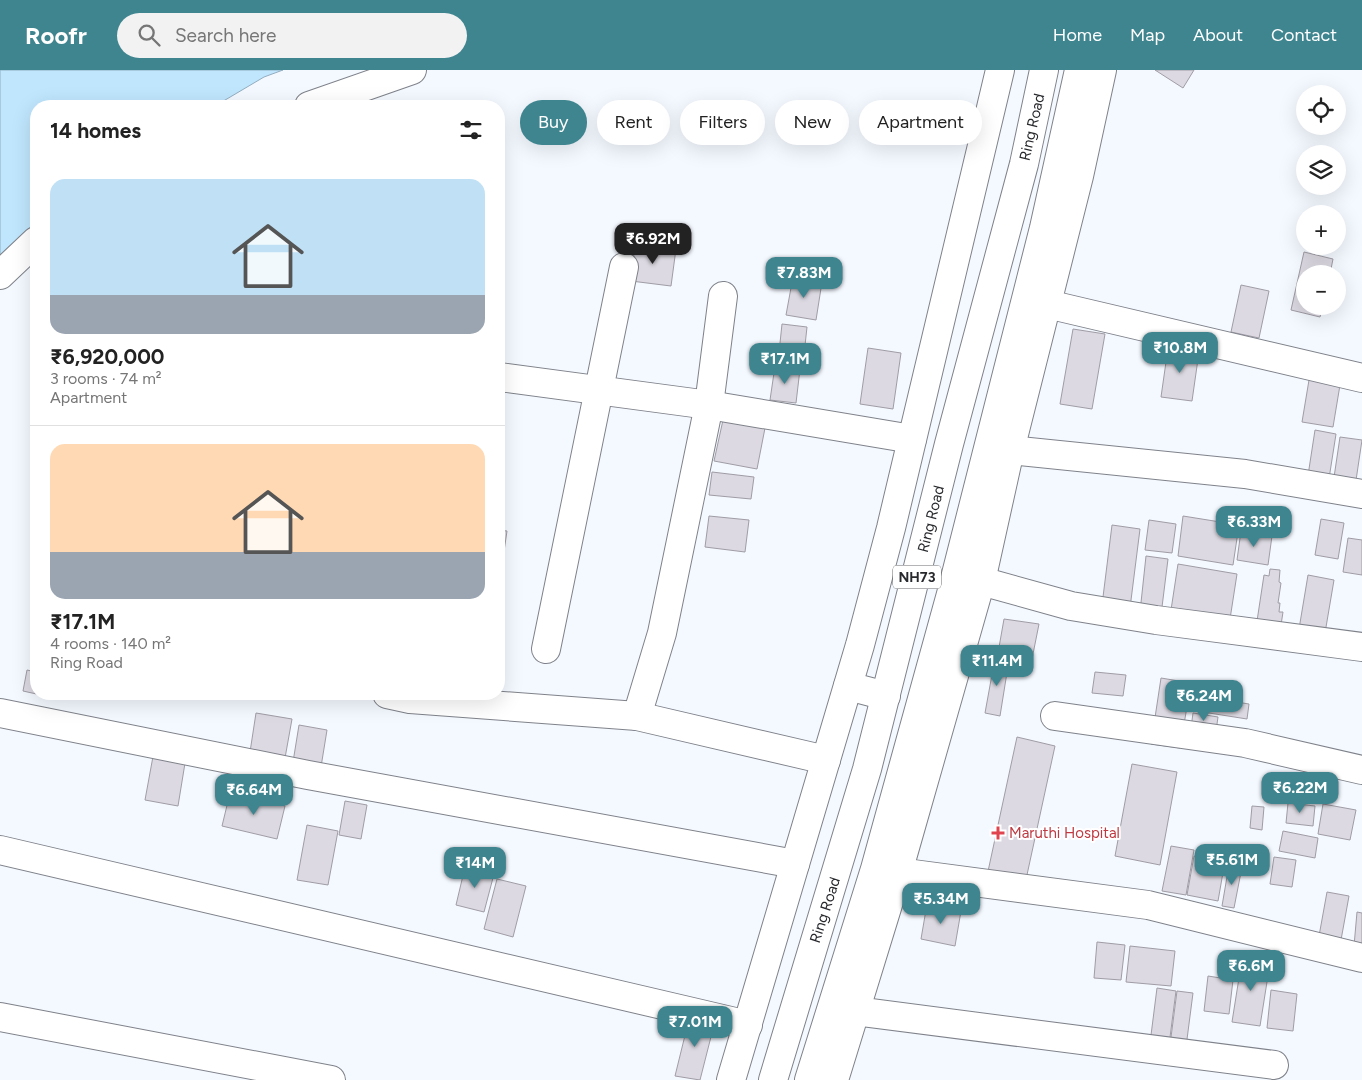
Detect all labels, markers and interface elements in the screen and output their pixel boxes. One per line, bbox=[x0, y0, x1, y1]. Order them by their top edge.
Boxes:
search box bbox=[117, 13, 467, 58]
text: Roofr bbox=[25, 21, 87, 50]
icon: search bbox=[135, 21, 163, 49]
text: Search here bbox=[175, 24, 276, 47]
text: Home bbox=[1053, 24, 1102, 46]
text: Map bbox=[1130, 24, 1165, 46]
text: About bbox=[1193, 24, 1243, 46]
text: Contact bbox=[1271, 24, 1337, 46]
map controls bbox=[1296, 85, 1346, 315]
button: locate bbox=[1296, 85, 1346, 135]
street label: Ring Road bbox=[1016, 92, 1048, 162]
chip: Buy bbox=[520, 100, 587, 145]
chip: Rent bbox=[597, 100, 670, 145]
chip: Filters bbox=[680, 100, 765, 145]
chip: New bbox=[775, 100, 849, 145]
chip: Apartment bbox=[859, 100, 982, 145]
icon: filters bbox=[457, 116, 485, 144]
text: 14 homes bbox=[50, 118, 141, 143]
button: layers bbox=[1296, 145, 1346, 195]
button: + bbox=[1296, 205, 1346, 255]
icon: home bbox=[223, 211, 313, 301]
pin: ₹6.92M bbox=[612, 222, 694, 265]
text: ₹6.92M bbox=[625, 229, 681, 248]
pin: ₹7.83M bbox=[763, 256, 845, 299]
text: ₹7.83M bbox=[777, 263, 831, 282]
button: − bbox=[1296, 265, 1346, 315]
pin: ₹10.8M bbox=[1139, 332, 1221, 374]
text: ₹10.8M bbox=[1153, 338, 1207, 357]
pin: ₹17.1M bbox=[744, 342, 826, 385]
text: ₹6,920,000 bbox=[50, 344, 164, 369]
text: ₹17.1M bbox=[760, 349, 810, 368]
text: 3 rooms · 74 m² bbox=[50, 369, 162, 388]
text: Apartment bbox=[50, 388, 127, 407]
icon: home bbox=[223, 477, 313, 567]
street label: Ring Road bbox=[914, 484, 948, 554]
pin: ₹6.33M bbox=[1213, 506, 1295, 548]
text: ₹6.33M bbox=[1227, 512, 1281, 531]
road number: NH73 bbox=[893, 566, 941, 588]
text: ₹17.1M bbox=[50, 609, 115, 634]
text: 4 rooms · 140 m² bbox=[50, 634, 171, 653]
pin: ₹11.4M bbox=[956, 644, 1038, 687]
text: ₹11.4M bbox=[972, 651, 1022, 670]
text: Ring Road bbox=[50, 653, 123, 672]
pin: ₹6.24M bbox=[1163, 680, 1245, 722]
text: ₹6.24M bbox=[1176, 686, 1232, 705]
pin: ₹6.22M bbox=[1259, 772, 1341, 814]
pin: ₹6.64M bbox=[213, 774, 295, 816]
text: ₹6.22M bbox=[1272, 778, 1328, 797]
text: ₹6.64M bbox=[226, 780, 282, 799]
place label: Maruthi Hospital bbox=[1009, 824, 1120, 842]
marker: Maruthi Hospital bbox=[991, 826, 1005, 840]
pin: ₹5.61M bbox=[1191, 844, 1273, 886]
pin: ₹14M bbox=[445, 846, 505, 889]
text: ₹5.61M bbox=[1206, 850, 1258, 869]
text: ₹14M bbox=[455, 853, 495, 872]
street label: Ring Road bbox=[806, 875, 844, 945]
pin: ₹5.34M bbox=[900, 882, 982, 925]
text: ₹5.34M bbox=[913, 889, 969, 908]
pin: ₹6.6M bbox=[1216, 950, 1286, 992]
text: ₹6.6M bbox=[1228, 956, 1274, 975]
pin: ₹7.01M bbox=[654, 1006, 736, 1048]
text: ₹7.01M bbox=[668, 1012, 722, 1031]

